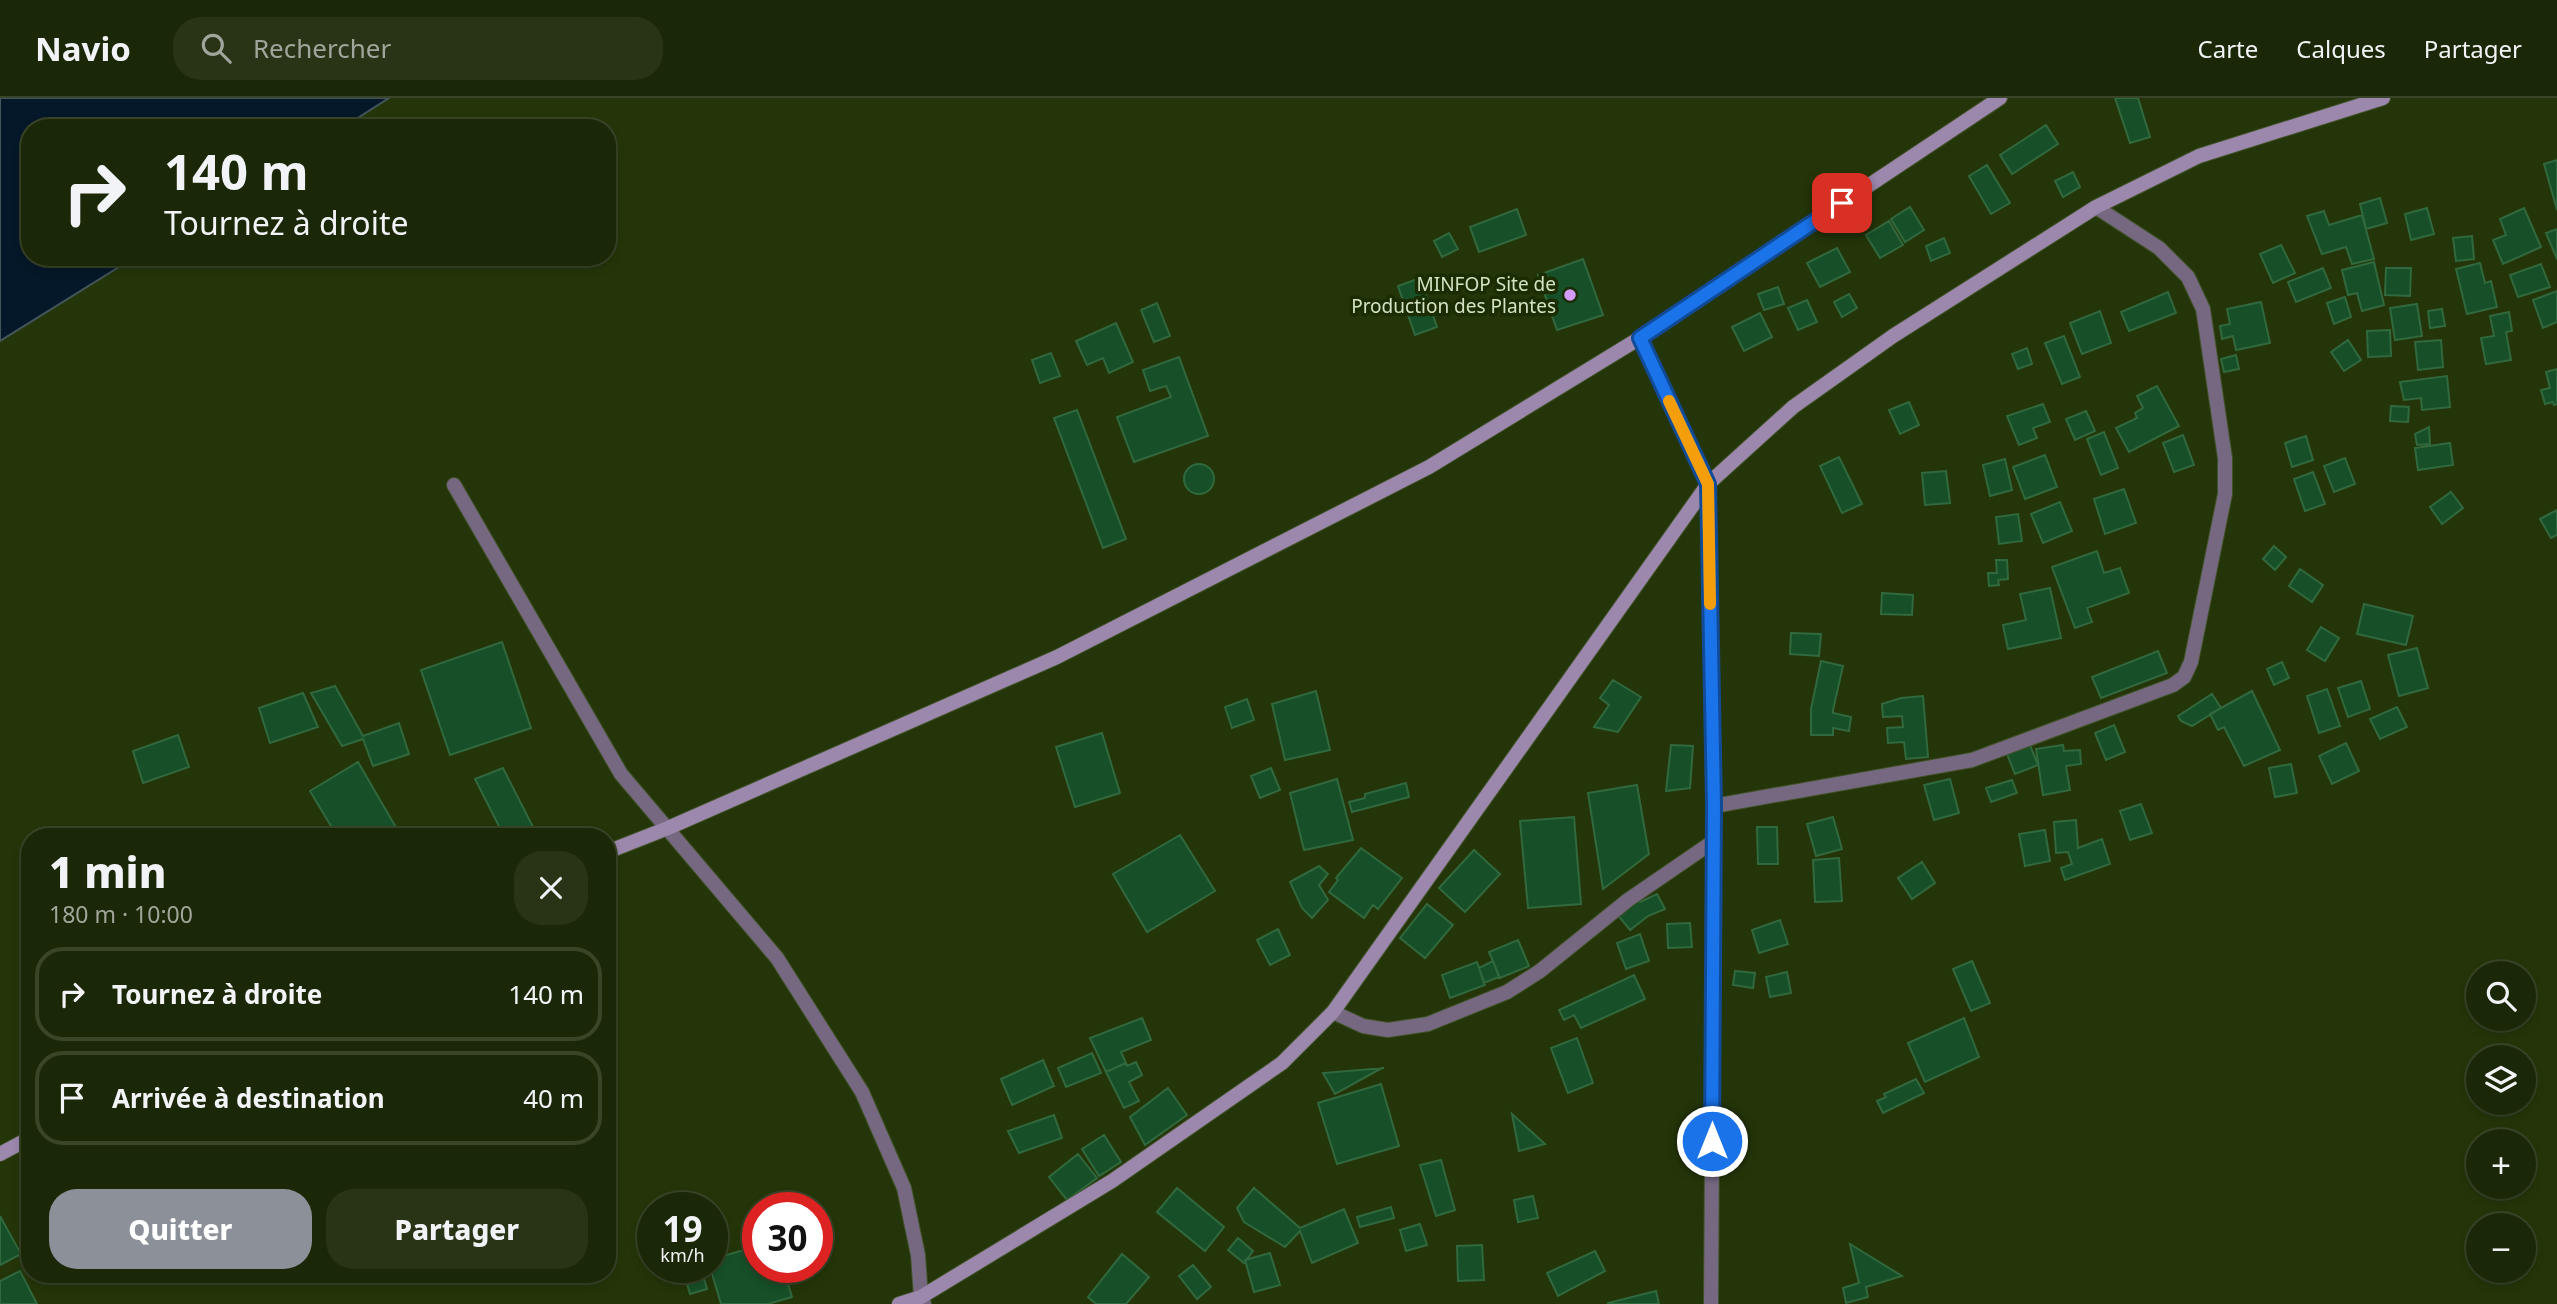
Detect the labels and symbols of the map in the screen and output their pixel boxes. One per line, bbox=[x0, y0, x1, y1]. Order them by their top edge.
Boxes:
pin bbox=[1812, 173, 1872, 233]
place label: MINFOP Site de Production des Plantes bbox=[1351, 271, 1556, 319]
marker: MINFOP Site de Production des Plantes bbox=[1562, 287, 1578, 303]
position arrow bbox=[1675, 1104, 1749, 1178]
speed limit sign: 30 bbox=[742, 1192, 833, 1283]

